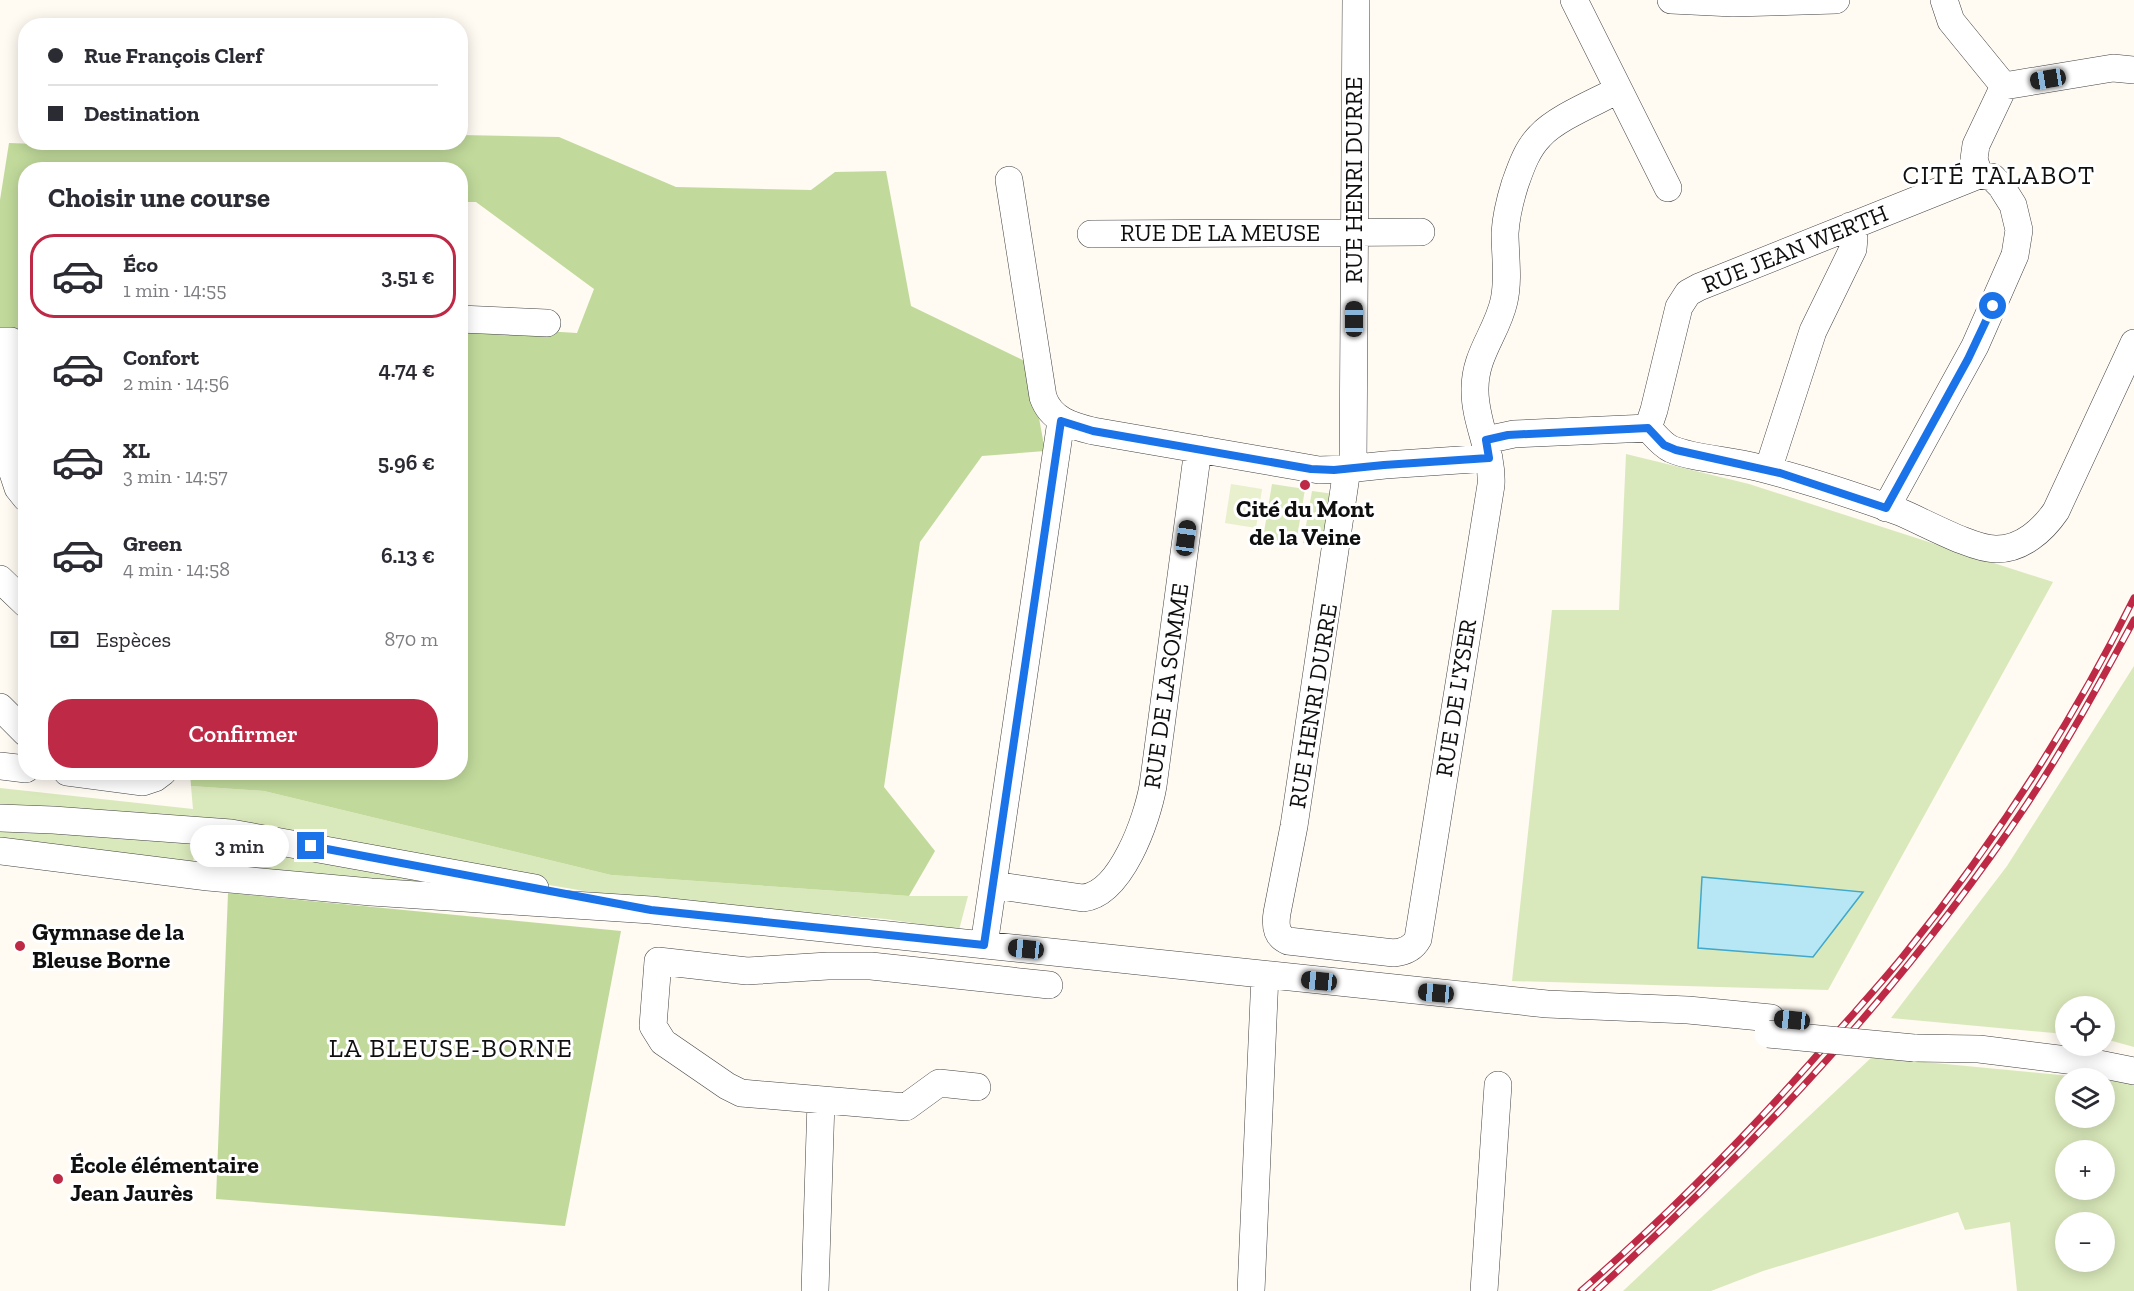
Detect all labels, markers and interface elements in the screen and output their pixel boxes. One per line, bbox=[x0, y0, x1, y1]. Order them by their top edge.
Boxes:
text: Rue François Clerf bbox=[84, 42, 263, 69]
car bbox=[2029, 67, 2067, 91]
street label: RUE HENRI DURRE bbox=[1339, 77, 1368, 283]
text: Destination bbox=[84, 100, 199, 127]
district label: CITÉ TALABOT bbox=[1902, 159, 2096, 191]
text: Choisir une course bbox=[48, 182, 270, 214]
street label: RUE JEAN WERTH bbox=[1698, 198, 1892, 299]
street label: RUE DE LA MEUSE bbox=[1120, 218, 1320, 247]
icon: car bbox=[51, 249, 105, 303]
text: Éco bbox=[123, 251, 158, 278]
text: 3.51 € bbox=[381, 263, 435, 290]
text: 1 min · 14:55 bbox=[123, 278, 226, 302]
route start bbox=[1979, 292, 2006, 319]
car bbox=[1345, 301, 1363, 337]
icon: car bbox=[51, 342, 105, 396]
text: Confort bbox=[123, 344, 199, 371]
text: 4.74 € bbox=[379, 356, 435, 383]
text: 2 min · 14:56 bbox=[123, 371, 229, 395]
icon: car bbox=[51, 435, 105, 489]
text: XL bbox=[123, 437, 150, 464]
text: 5.96 € bbox=[378, 449, 435, 476]
text: 3 min · 14:57 bbox=[123, 464, 228, 488]
marker: Cité du Mont de la Veine bbox=[1298, 478, 1312, 492]
place label: Cité du Mont de la Veine bbox=[1236, 494, 1374, 551]
car bbox=[1175, 519, 1197, 557]
icon: car bbox=[51, 528, 105, 582]
text: Green bbox=[123, 530, 182, 557]
text: 6.13 € bbox=[381, 542, 435, 569]
text: 4 min · 14:58 bbox=[123, 557, 230, 581]
street label: RUE DE LA SOMME bbox=[1137, 581, 1194, 791]
street label: RUE HENRI DURRE bbox=[1282, 601, 1343, 810]
street label: RUE DE L'YSER bbox=[1429, 617, 1482, 779]
icon: cash bbox=[48, 623, 81, 656]
text: Espèces bbox=[96, 626, 171, 653]
text: 870 m bbox=[385, 627, 438, 651]
button: Confirmer bbox=[48, 699, 438, 768]
callout: 3 min bbox=[191, 825, 290, 867]
route end bbox=[297, 832, 324, 859]
text: 3 min bbox=[215, 834, 264, 858]
place label: Gymnase de la Bleuse Borne bbox=[32, 917, 184, 974]
car bbox=[1007, 938, 1045, 960]
marker: Gymnase de la Bleuse Borne bbox=[13, 939, 27, 953]
car bbox=[1300, 970, 1338, 992]
car bbox=[1417, 982, 1455, 1004]
map controls bbox=[2055, 996, 2115, 1272]
button: locate bbox=[2055, 996, 2115, 1056]
car bbox=[1773, 1009, 1811, 1031]
district label: LA BLEUSE-BORNE bbox=[329, 1032, 573, 1064]
button: layers bbox=[2055, 1068, 2115, 1128]
button: + bbox=[2055, 1140, 2115, 1200]
place label: École élémentaire Jean Jaurès bbox=[70, 1150, 259, 1207]
marker: École élémentaire Jean Jaurès bbox=[51, 1172, 65, 1186]
button: − bbox=[2055, 1212, 2115, 1272]

